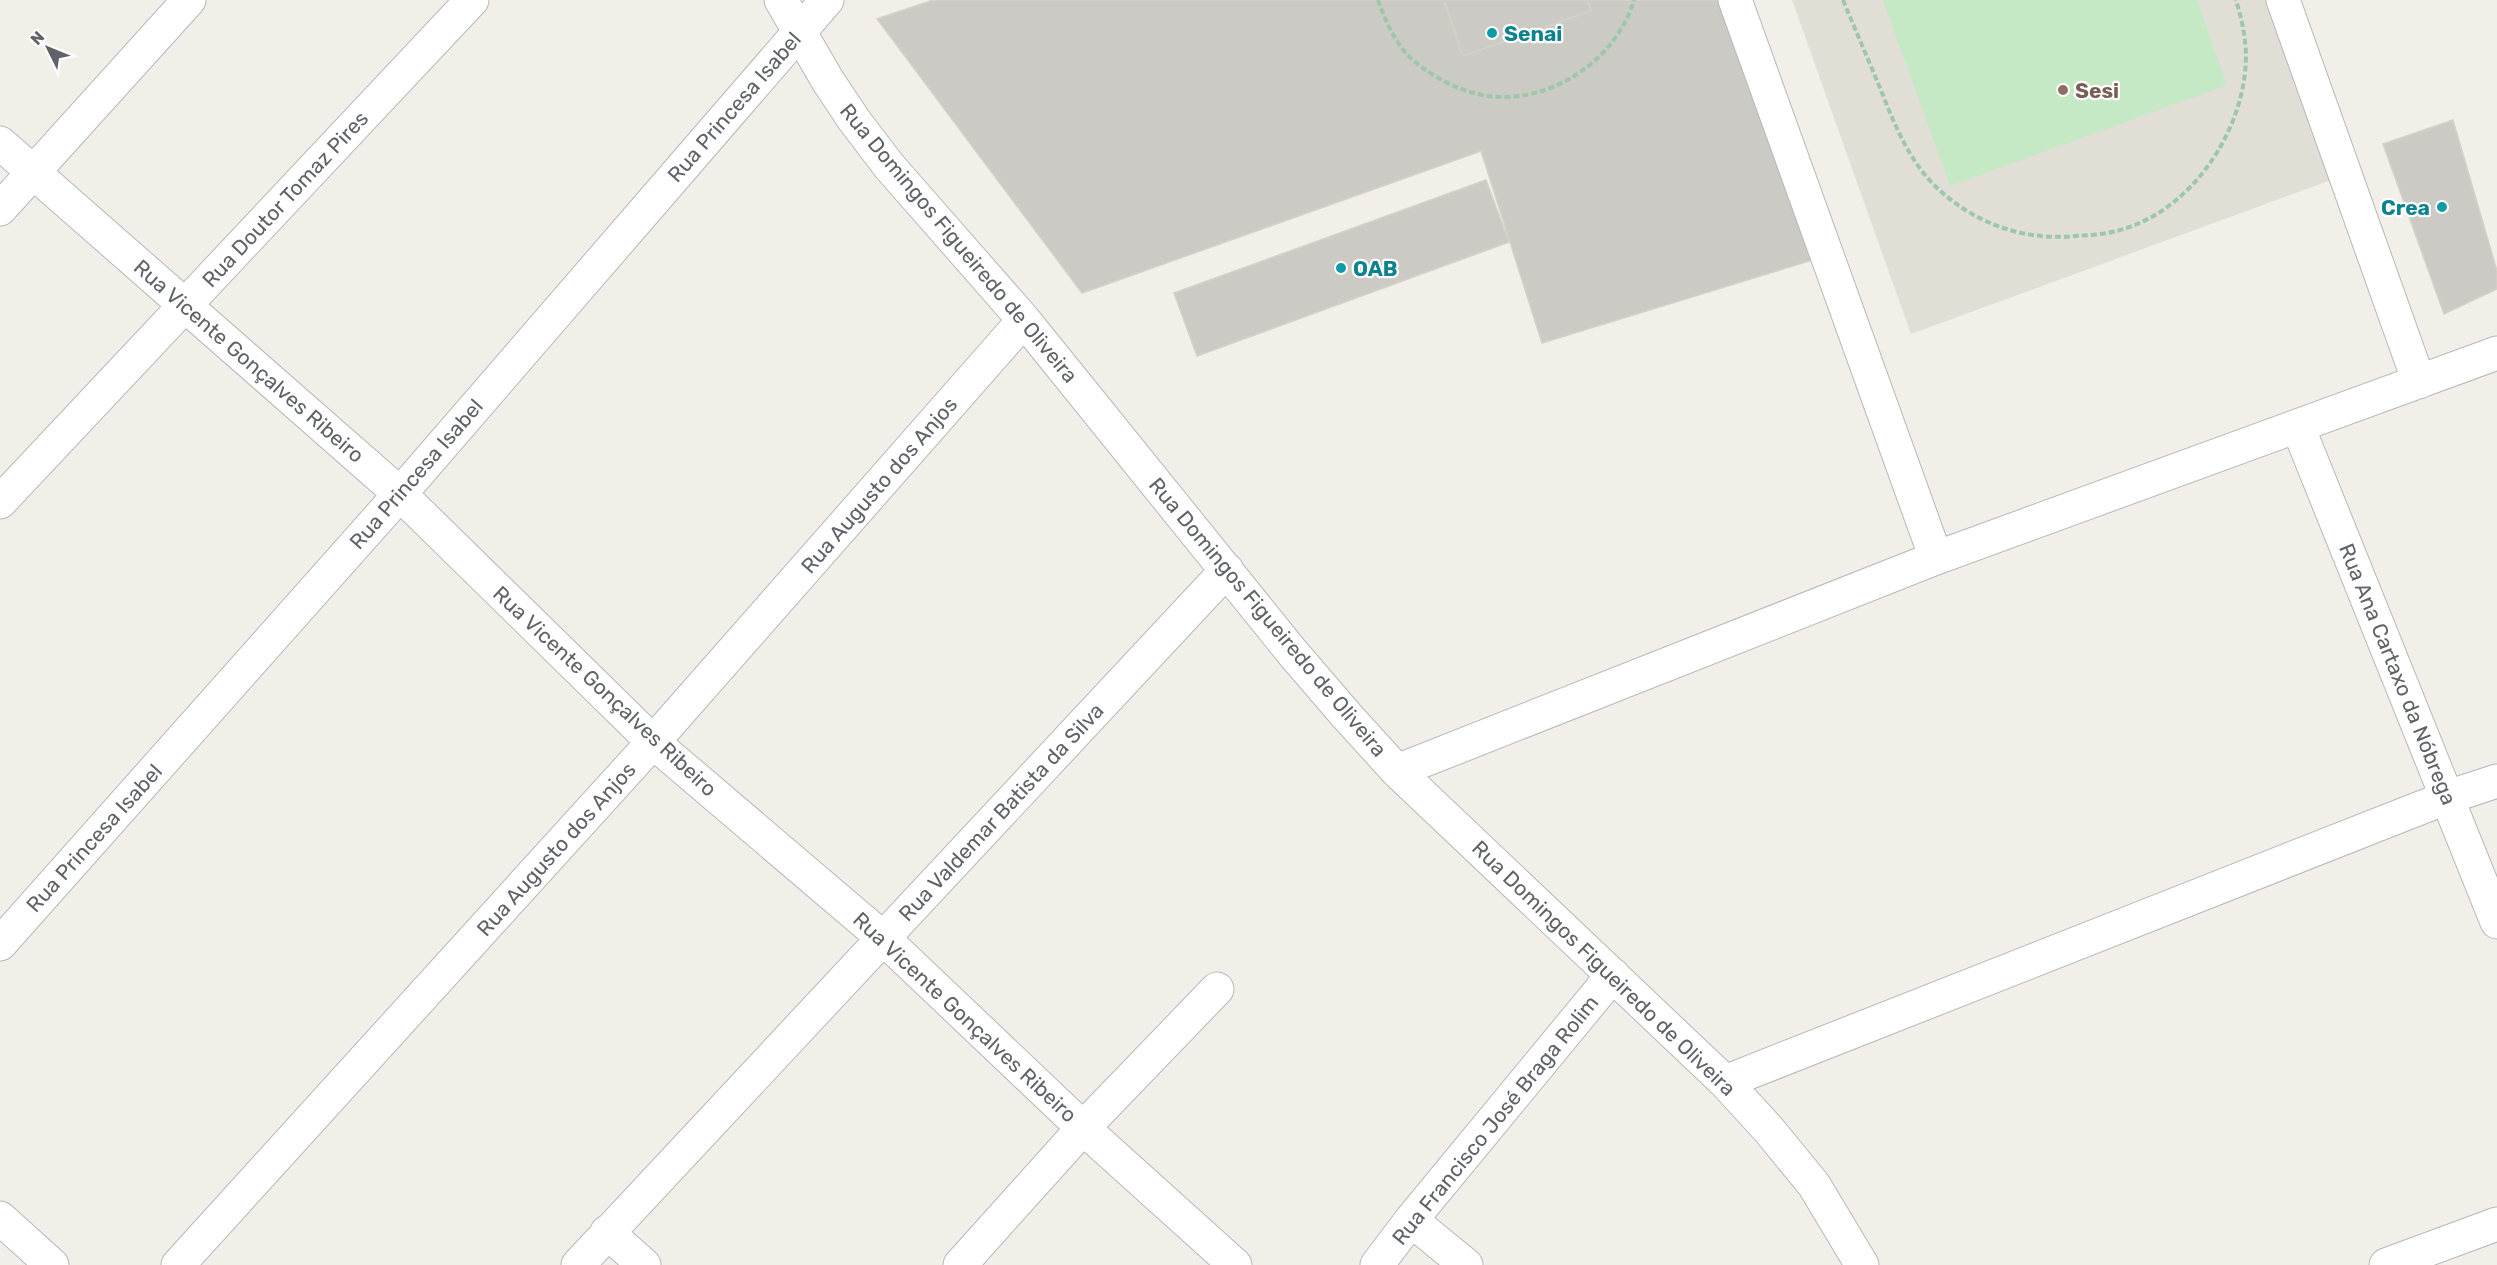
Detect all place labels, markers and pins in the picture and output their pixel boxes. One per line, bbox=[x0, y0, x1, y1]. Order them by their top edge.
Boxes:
place label: Senai bbox=[1504, 21, 1562, 46]
marker: Senai bbox=[1485, 26, 1499, 40]
place label: Sesi bbox=[2075, 78, 2119, 103]
marker: Sesi bbox=[2056, 83, 2070, 97]
place label: Crea bbox=[2381, 195, 2430, 220]
marker: Crea bbox=[2435, 200, 2449, 214]
place label: OAB bbox=[1353, 256, 1397, 281]
marker: OAB bbox=[1334, 261, 1348, 275]

